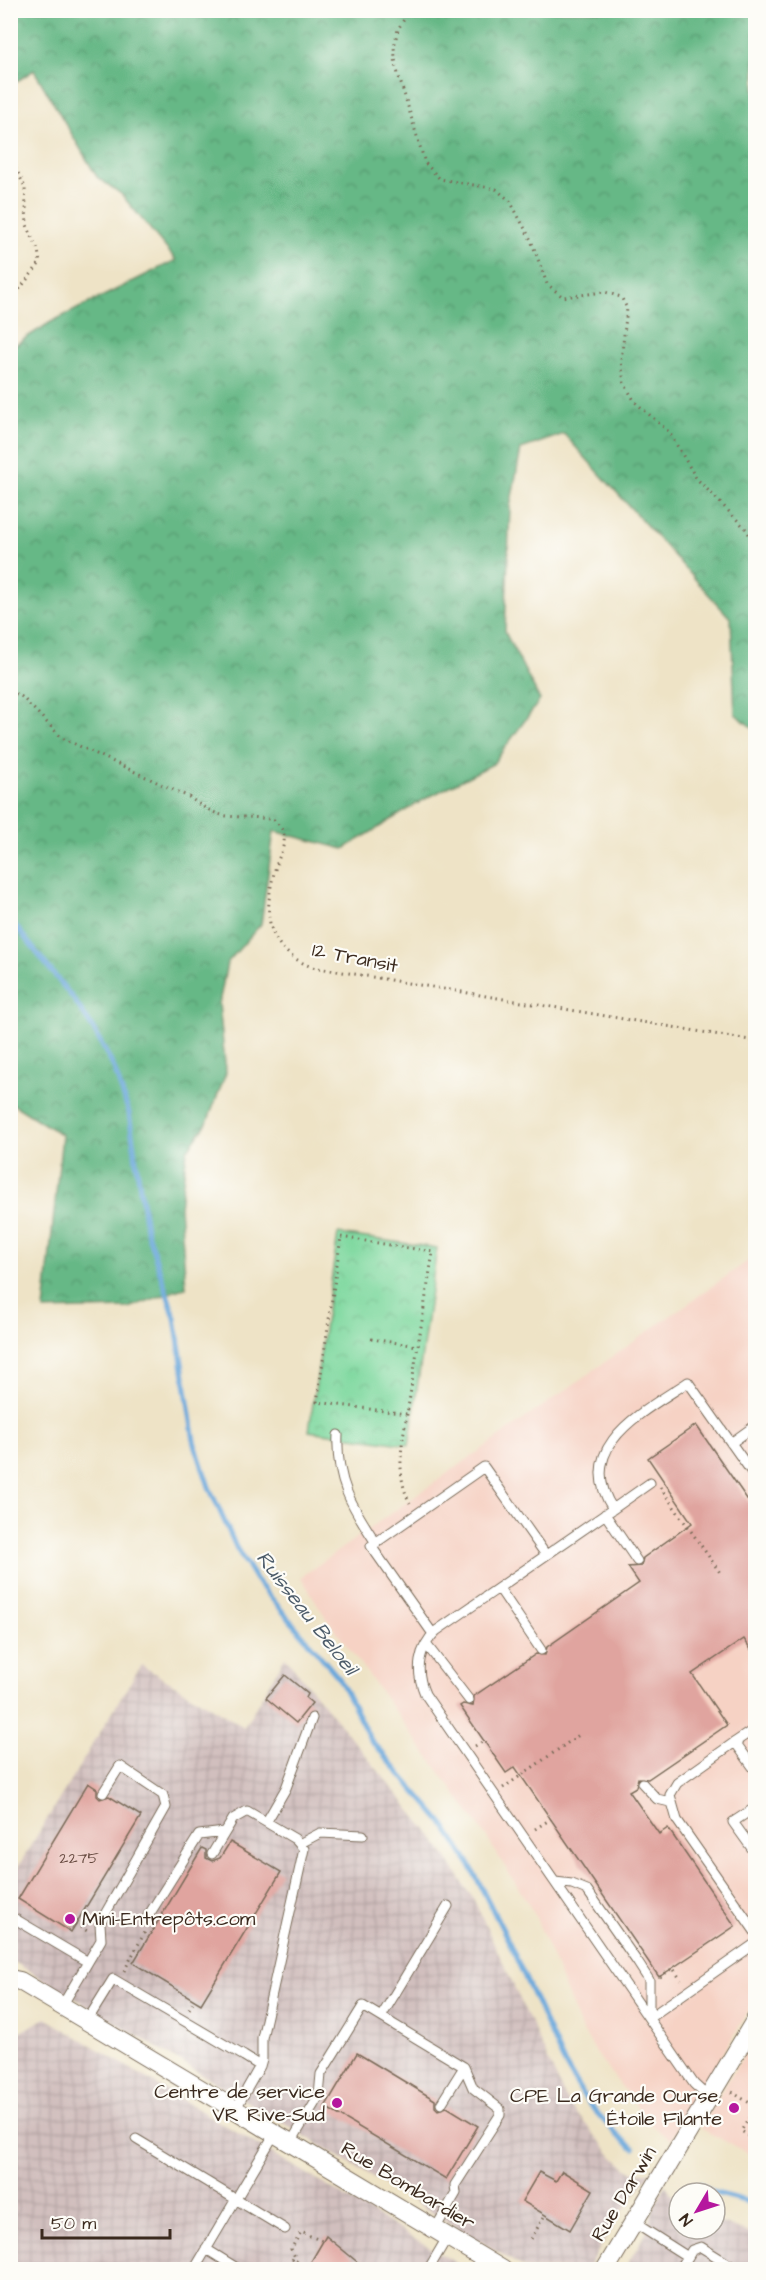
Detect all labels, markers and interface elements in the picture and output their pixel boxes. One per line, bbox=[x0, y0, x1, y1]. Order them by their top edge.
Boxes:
street label: 12 Transit bbox=[310, 936, 400, 980]
water label: Ruisseau Beloeil bbox=[249, 1545, 366, 1683]
house number: 2275 bbox=[59, 1847, 99, 1869]
place label: Mini-Entrepôts.com bbox=[82, 1905, 256, 1933]
marker: Mini-Entrepôts.com bbox=[63, 1912, 77, 1926]
place label: Centre de service VR Rive-Sud bbox=[154, 2078, 325, 2129]
place label: CPE La Grande Ourse, Étoile Filante bbox=[510, 2082, 722, 2133]
marker: Centre de service VR Rive-Sud bbox=[330, 2096, 344, 2110]
marker: CPE La Grande Ourse, Étoile Filante bbox=[727, 2101, 741, 2115]
street label: Rue Bombardier bbox=[336, 2135, 480, 2237]
street label: Rue Darwin bbox=[585, 2141, 663, 2247]
north arrow bbox=[667, 2181, 727, 2241]
scale bar bbox=[42, 2202, 170, 2240]
text: N bbox=[674, 2209, 698, 2231]
text: 50 m bbox=[51, 2211, 96, 2236]

